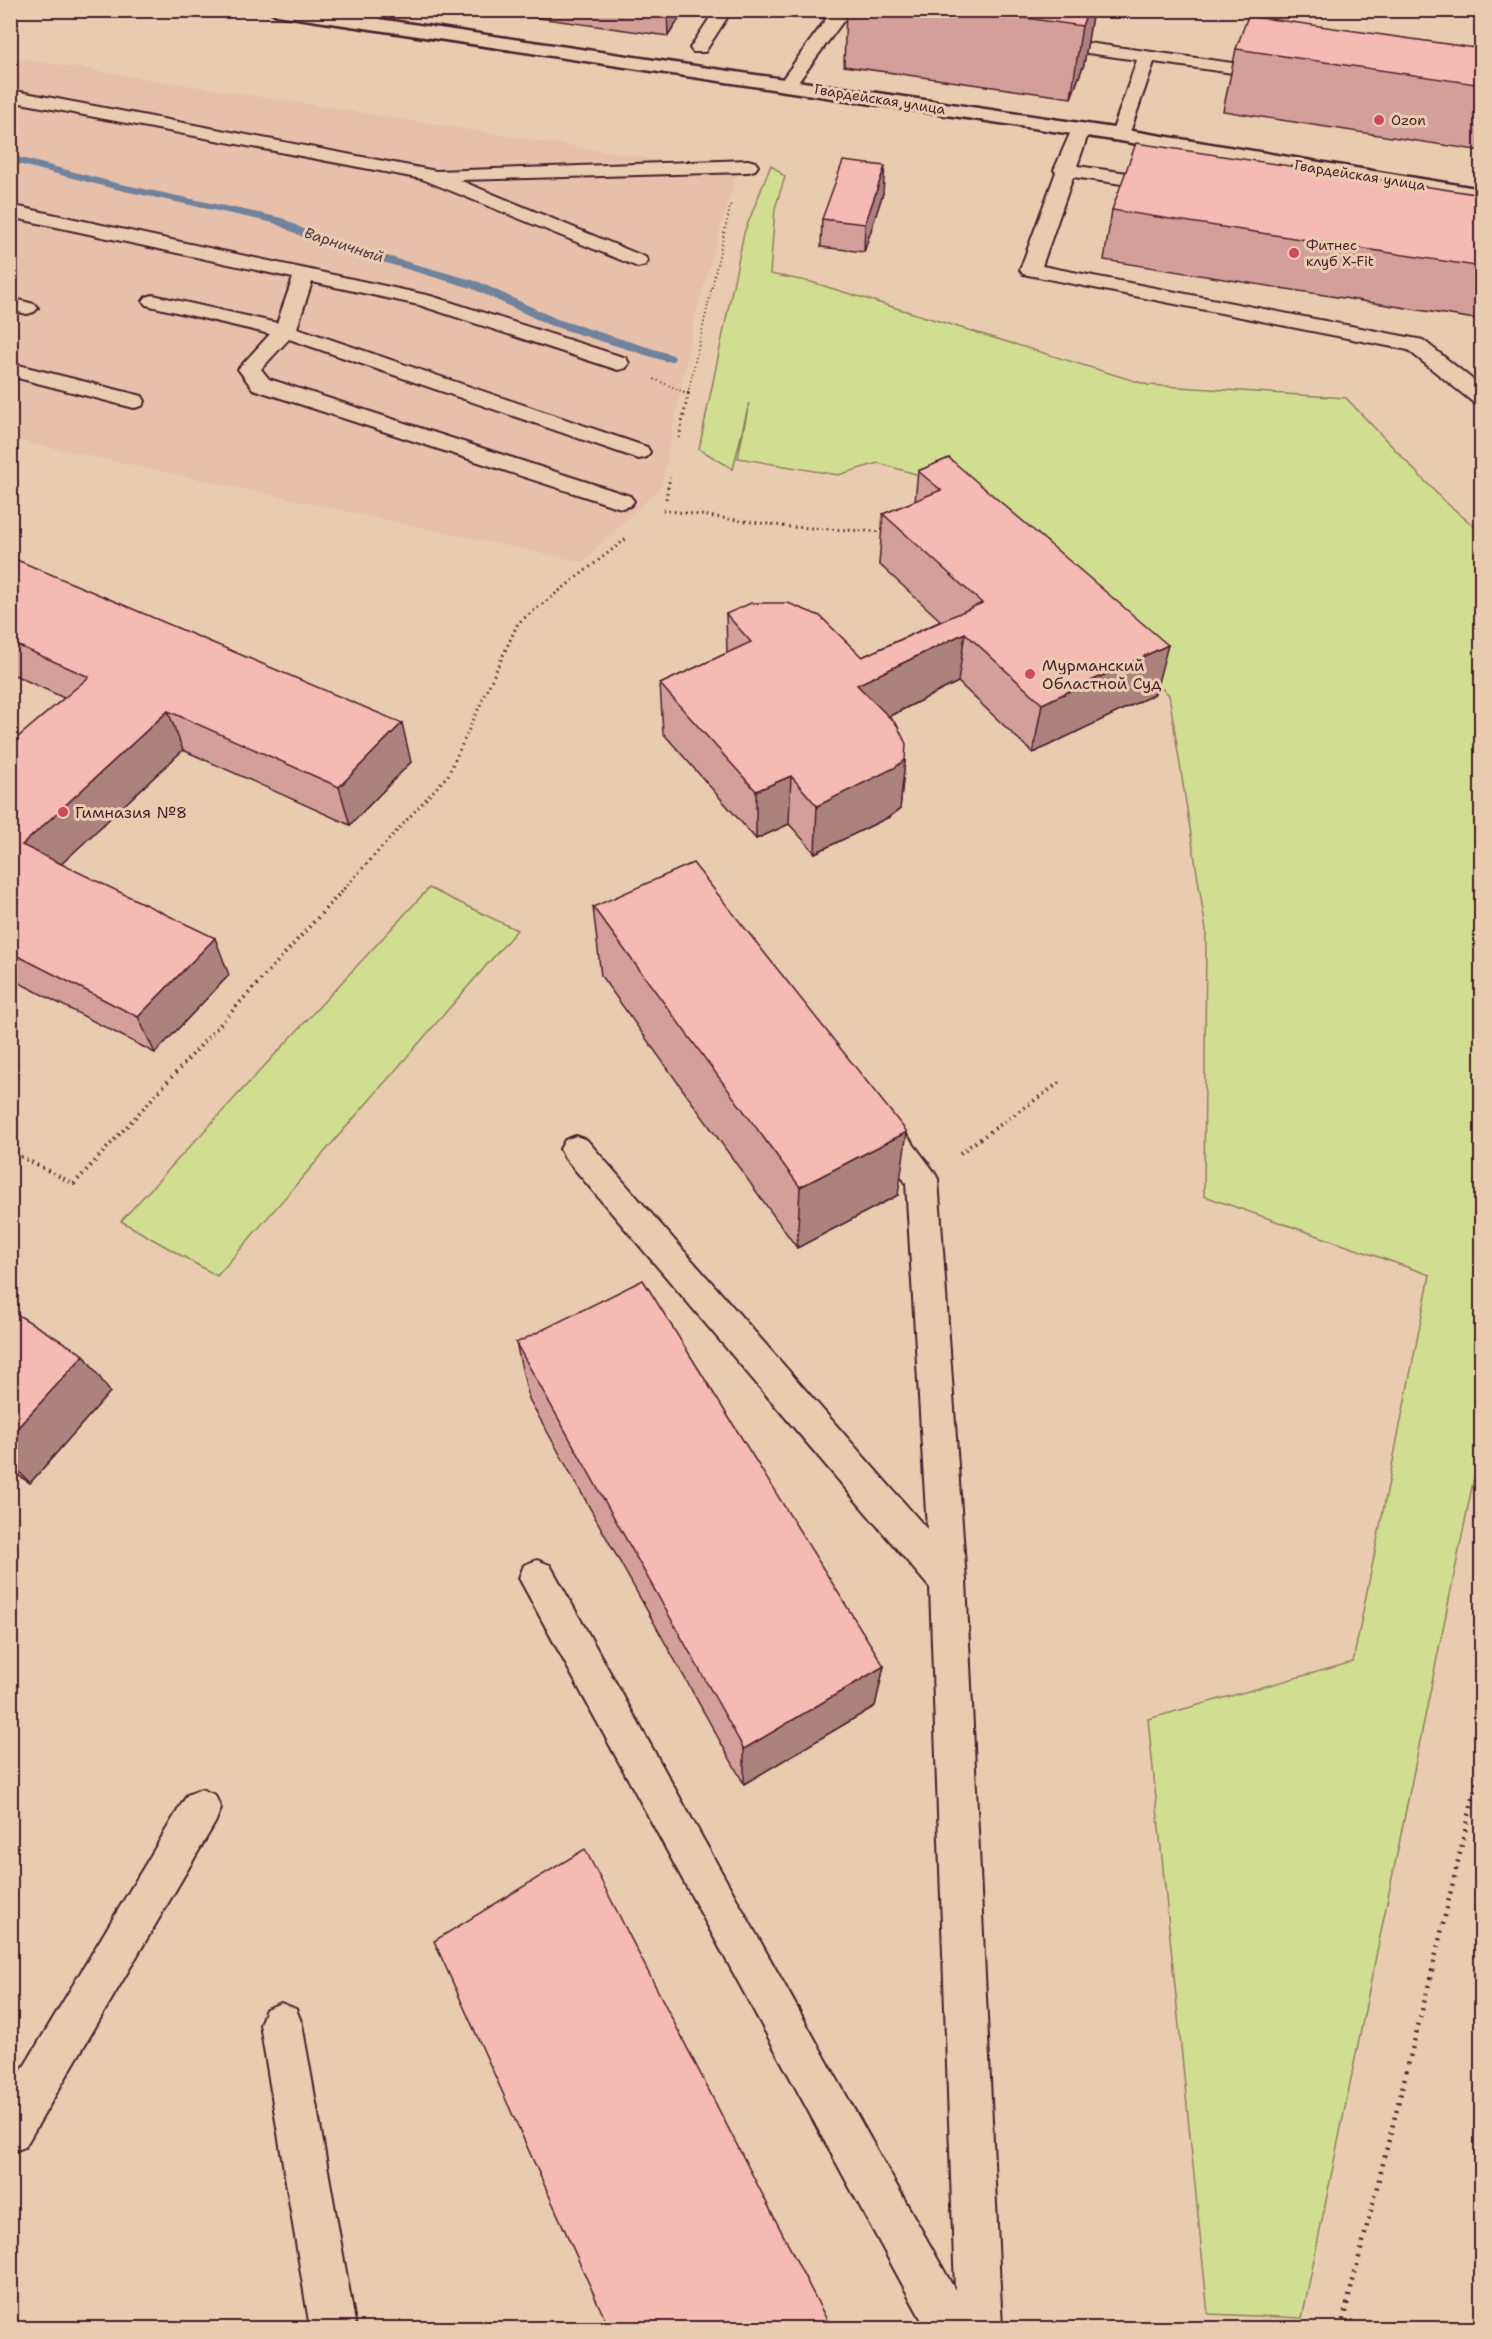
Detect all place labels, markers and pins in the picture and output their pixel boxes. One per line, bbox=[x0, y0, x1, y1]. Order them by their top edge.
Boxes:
place label: Ozon bbox=[1391, 111, 1426, 129]
marker: Ozon bbox=[1372, 113, 1386, 127]
place label: Фитнес клуб X-Fit bbox=[1306, 236, 1374, 270]
marker: Фитнес клуб X-Fit bbox=[1287, 246, 1301, 260]
place label: Мурманский Областной Суд bbox=[1042, 655, 1161, 694]
marker: Мурманский Областной Суд bbox=[1023, 667, 1037, 681]
place label: Гимназия №8 bbox=[75, 802, 187, 823]
marker: Гимназия №8 bbox=[56, 805, 70, 819]

